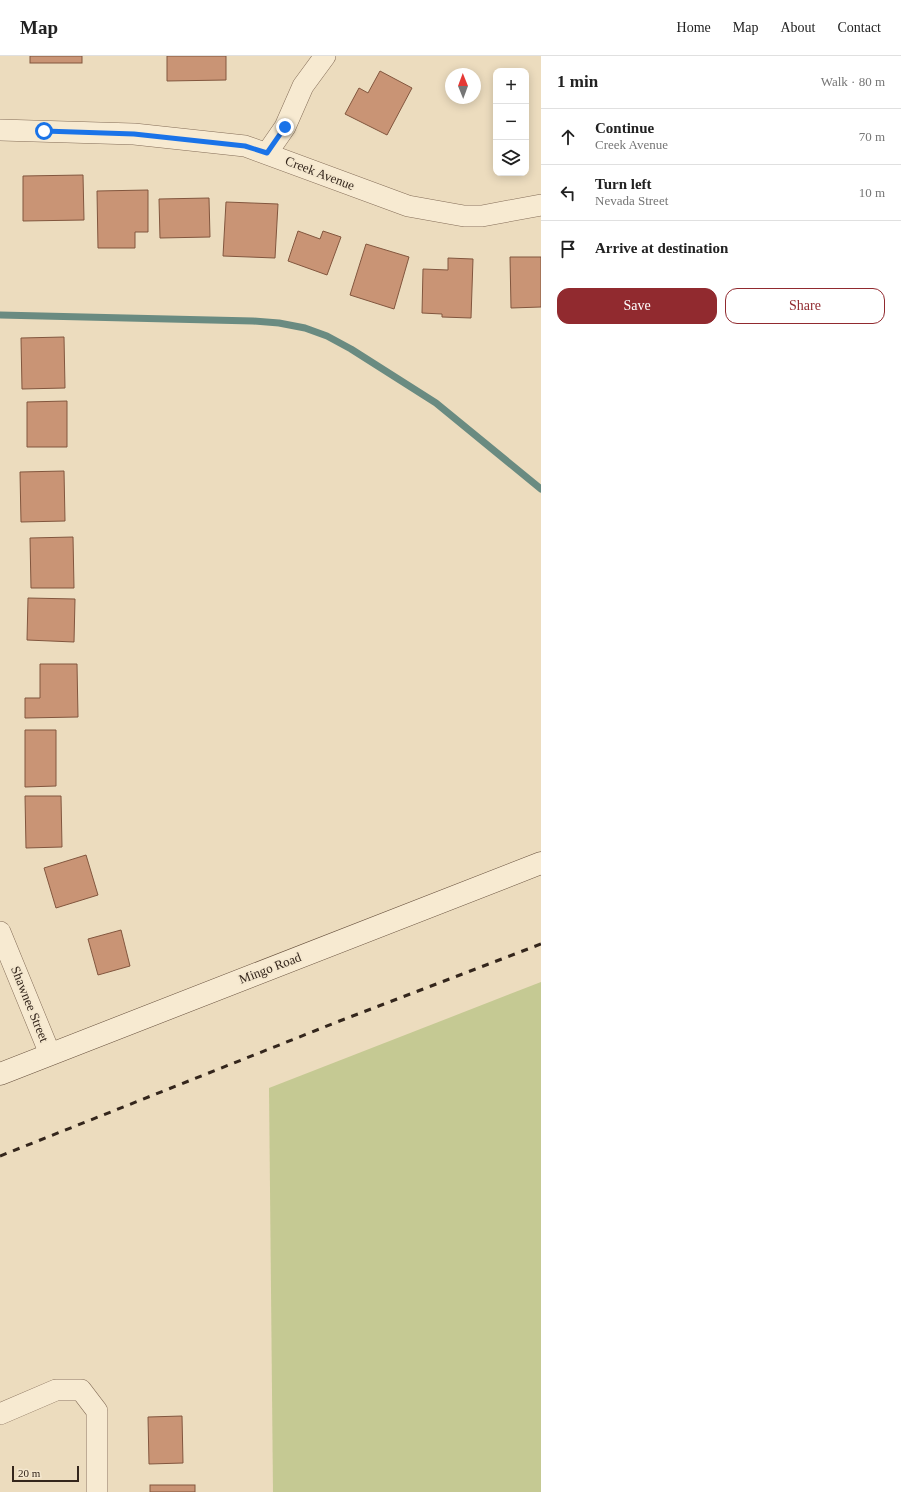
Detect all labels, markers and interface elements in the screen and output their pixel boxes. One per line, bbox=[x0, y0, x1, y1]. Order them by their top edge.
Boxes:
text: Map bbox=[20, 17, 58, 38]
text: Home bbox=[677, 20, 711, 35]
text: Map bbox=[733, 20, 758, 35]
text: About bbox=[780, 20, 815, 35]
text: Contact bbox=[837, 20, 881, 35]
north arrow bbox=[445, 68, 481, 104]
map controls bbox=[493, 68, 529, 176]
button: + bbox=[493, 68, 529, 104]
text: 1 min bbox=[557, 72, 598, 91]
text: Walk · 80 m bbox=[821, 74, 885, 89]
button: − bbox=[493, 104, 529, 140]
route end bbox=[276, 118, 294, 136]
text: Continue bbox=[595, 120, 654, 136]
route start bbox=[35, 122, 53, 140]
icon: ahead bbox=[557, 126, 579, 148]
text: 70 m bbox=[859, 129, 885, 144]
text: Creek Avenue bbox=[595, 137, 668, 152]
button: layers bbox=[493, 140, 529, 176]
street label: Creek Avenue bbox=[283, 153, 357, 193]
text: Turn left bbox=[595, 176, 652, 192]
icon: left bbox=[557, 182, 579, 204]
text: 10 m bbox=[859, 185, 885, 200]
text: Nevada Street bbox=[595, 193, 668, 208]
icon: arrive bbox=[557, 238, 579, 260]
text: Arrive at destination bbox=[595, 240, 728, 256]
button: Save bbox=[557, 288, 717, 324]
button: Share bbox=[725, 288, 885, 324]
street label: Mingo Road bbox=[237, 949, 304, 987]
street label: Shawnee Street bbox=[8, 964, 52, 1044]
scale bar bbox=[12, 1464, 79, 1483]
text: 20 m bbox=[18, 1467, 40, 1479]

